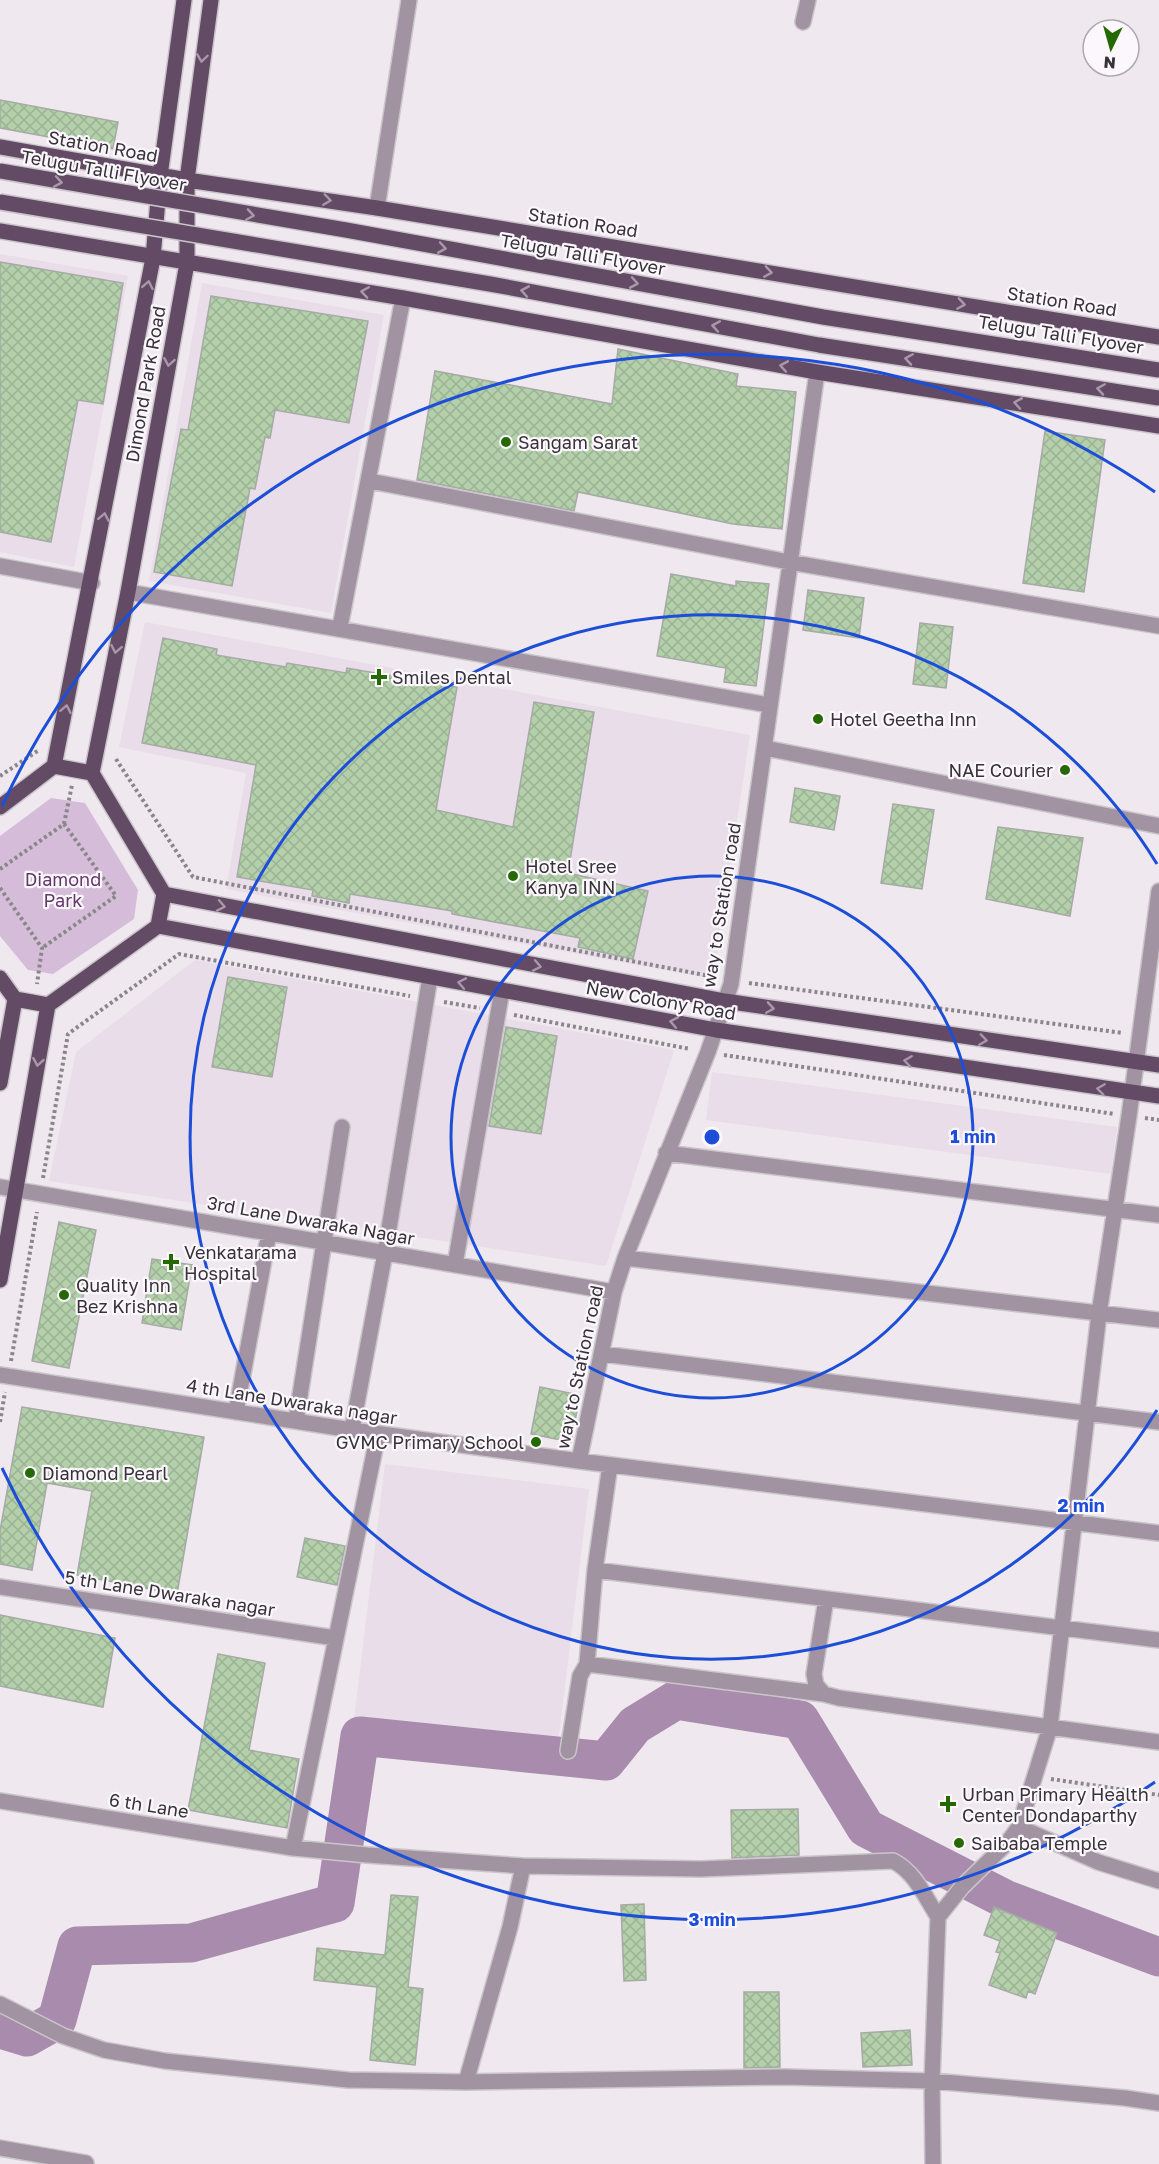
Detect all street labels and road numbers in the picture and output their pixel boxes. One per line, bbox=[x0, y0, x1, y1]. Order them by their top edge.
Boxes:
street label: Station Road bbox=[47, 126, 159, 166]
street label: Telugu Talli Flyover bbox=[20, 145, 188, 195]
street label: Station Road bbox=[527, 202, 639, 242]
street label: Telugu Talli Flyover bbox=[499, 229, 667, 279]
street label: Station Road bbox=[1006, 281, 1118, 321]
street label: Dimond Park Road bbox=[120, 304, 170, 464]
street label: Telugu Talli Flyover bbox=[977, 310, 1145, 358]
street label: way to Station road bbox=[697, 821, 745, 989]
street label: New Colony Road bbox=[584, 976, 738, 1024]
street label: 3rd Lane Dwaraka Nagar bbox=[206, 1191, 416, 1249]
street label: way to Station road bbox=[551, 1283, 607, 1451]
street label: 4 th Lane Dwaraka nagar bbox=[185, 1373, 399, 1429]
street label: 5 th Lane Dwaraka nagar bbox=[63, 1566, 277, 1620]
street label: 6 th Lane bbox=[108, 1788, 190, 1822]

